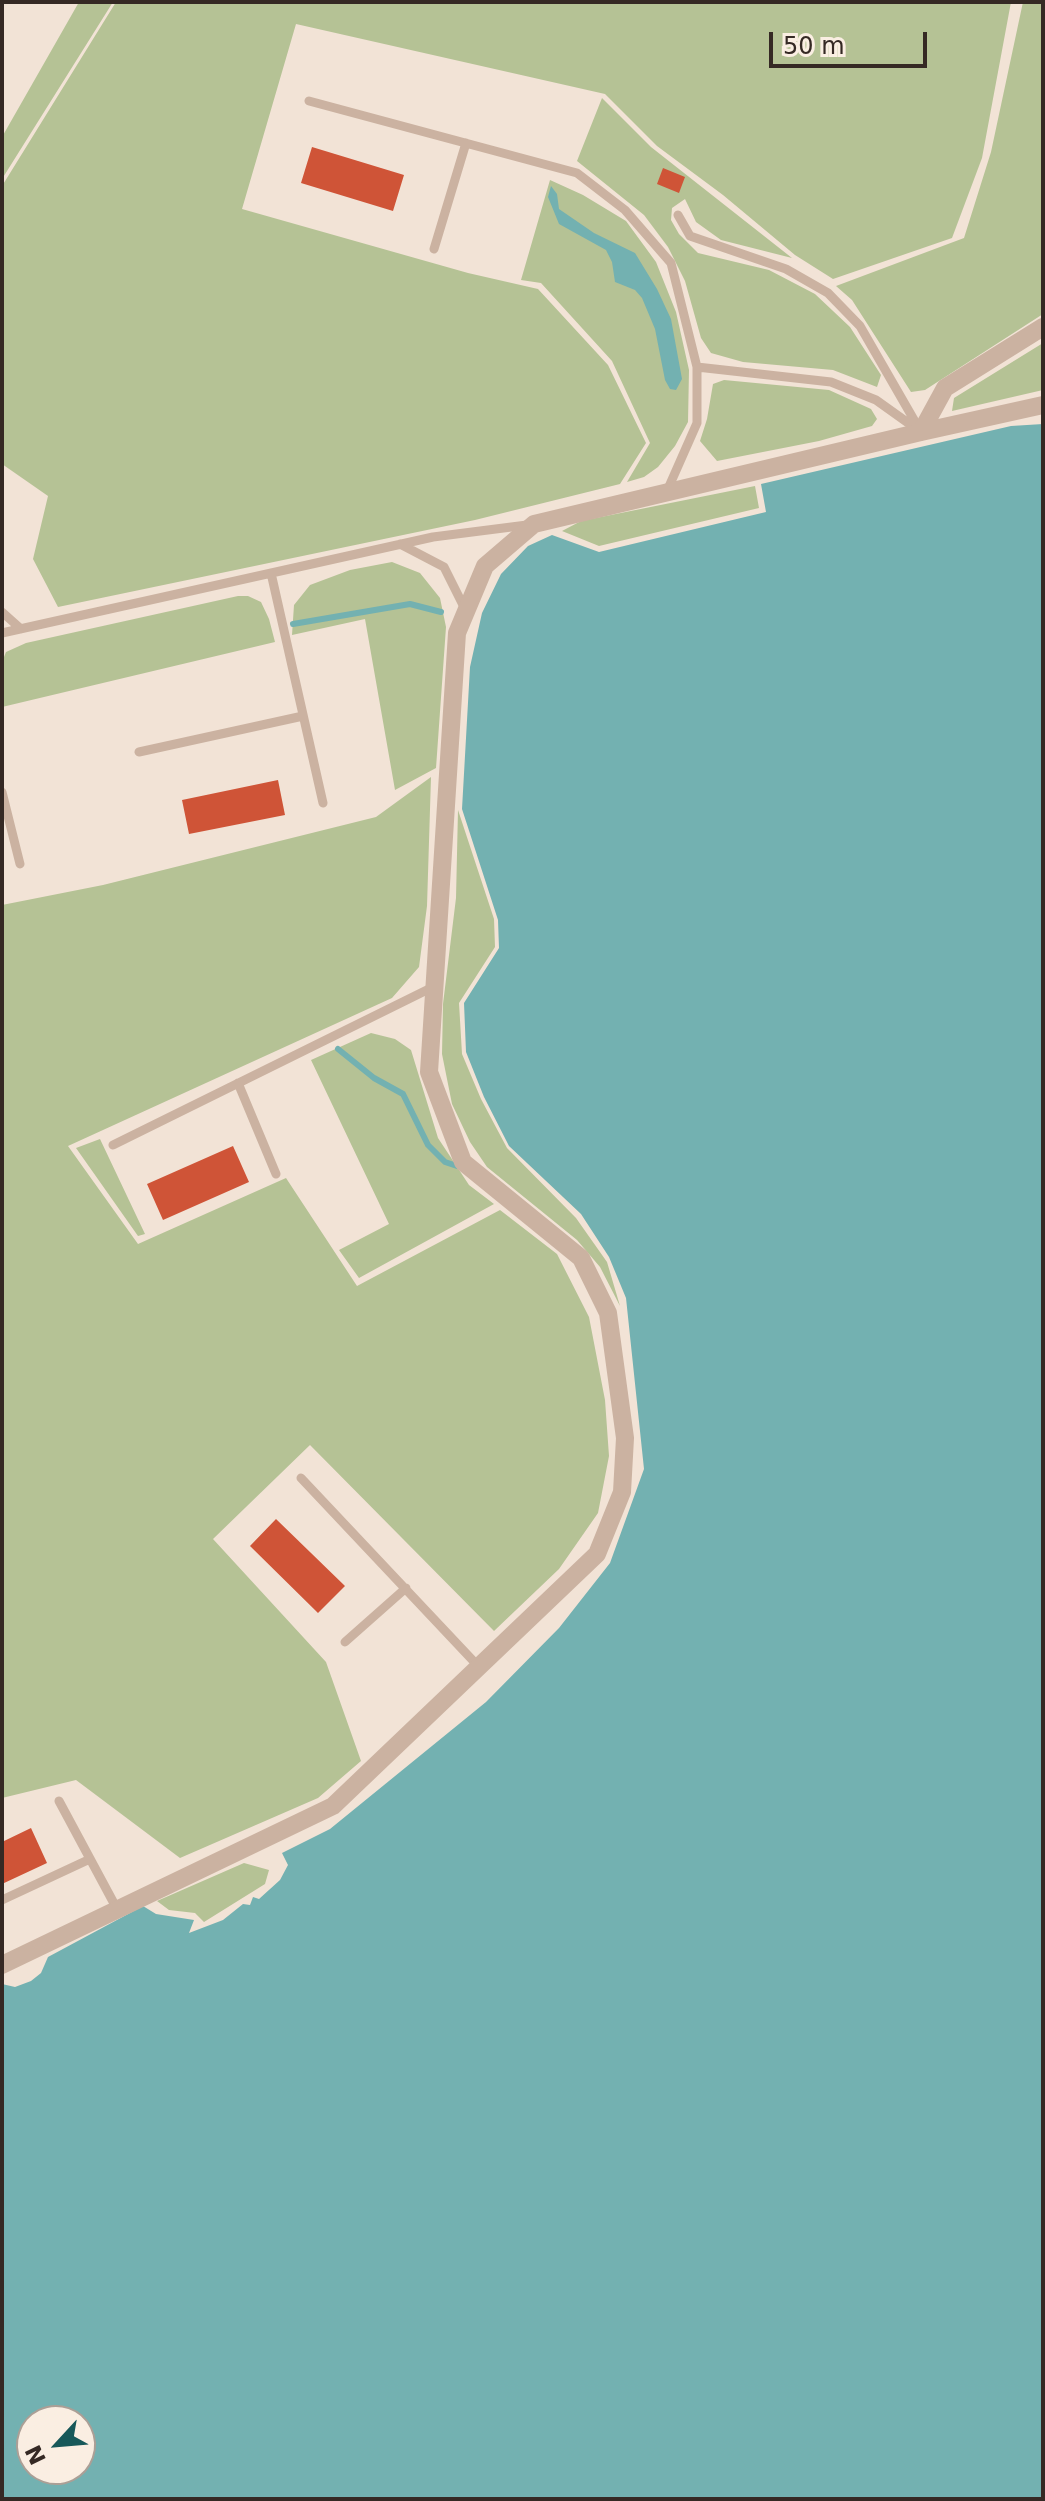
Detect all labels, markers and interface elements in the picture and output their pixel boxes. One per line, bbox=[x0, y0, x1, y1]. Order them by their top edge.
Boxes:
scale bar bbox=[773, 16, 931, 66]
text: 50 m bbox=[783, 32, 845, 60]
north arrow bbox=[16, 2405, 96, 2485]
text: N bbox=[21, 2441, 51, 2469]

